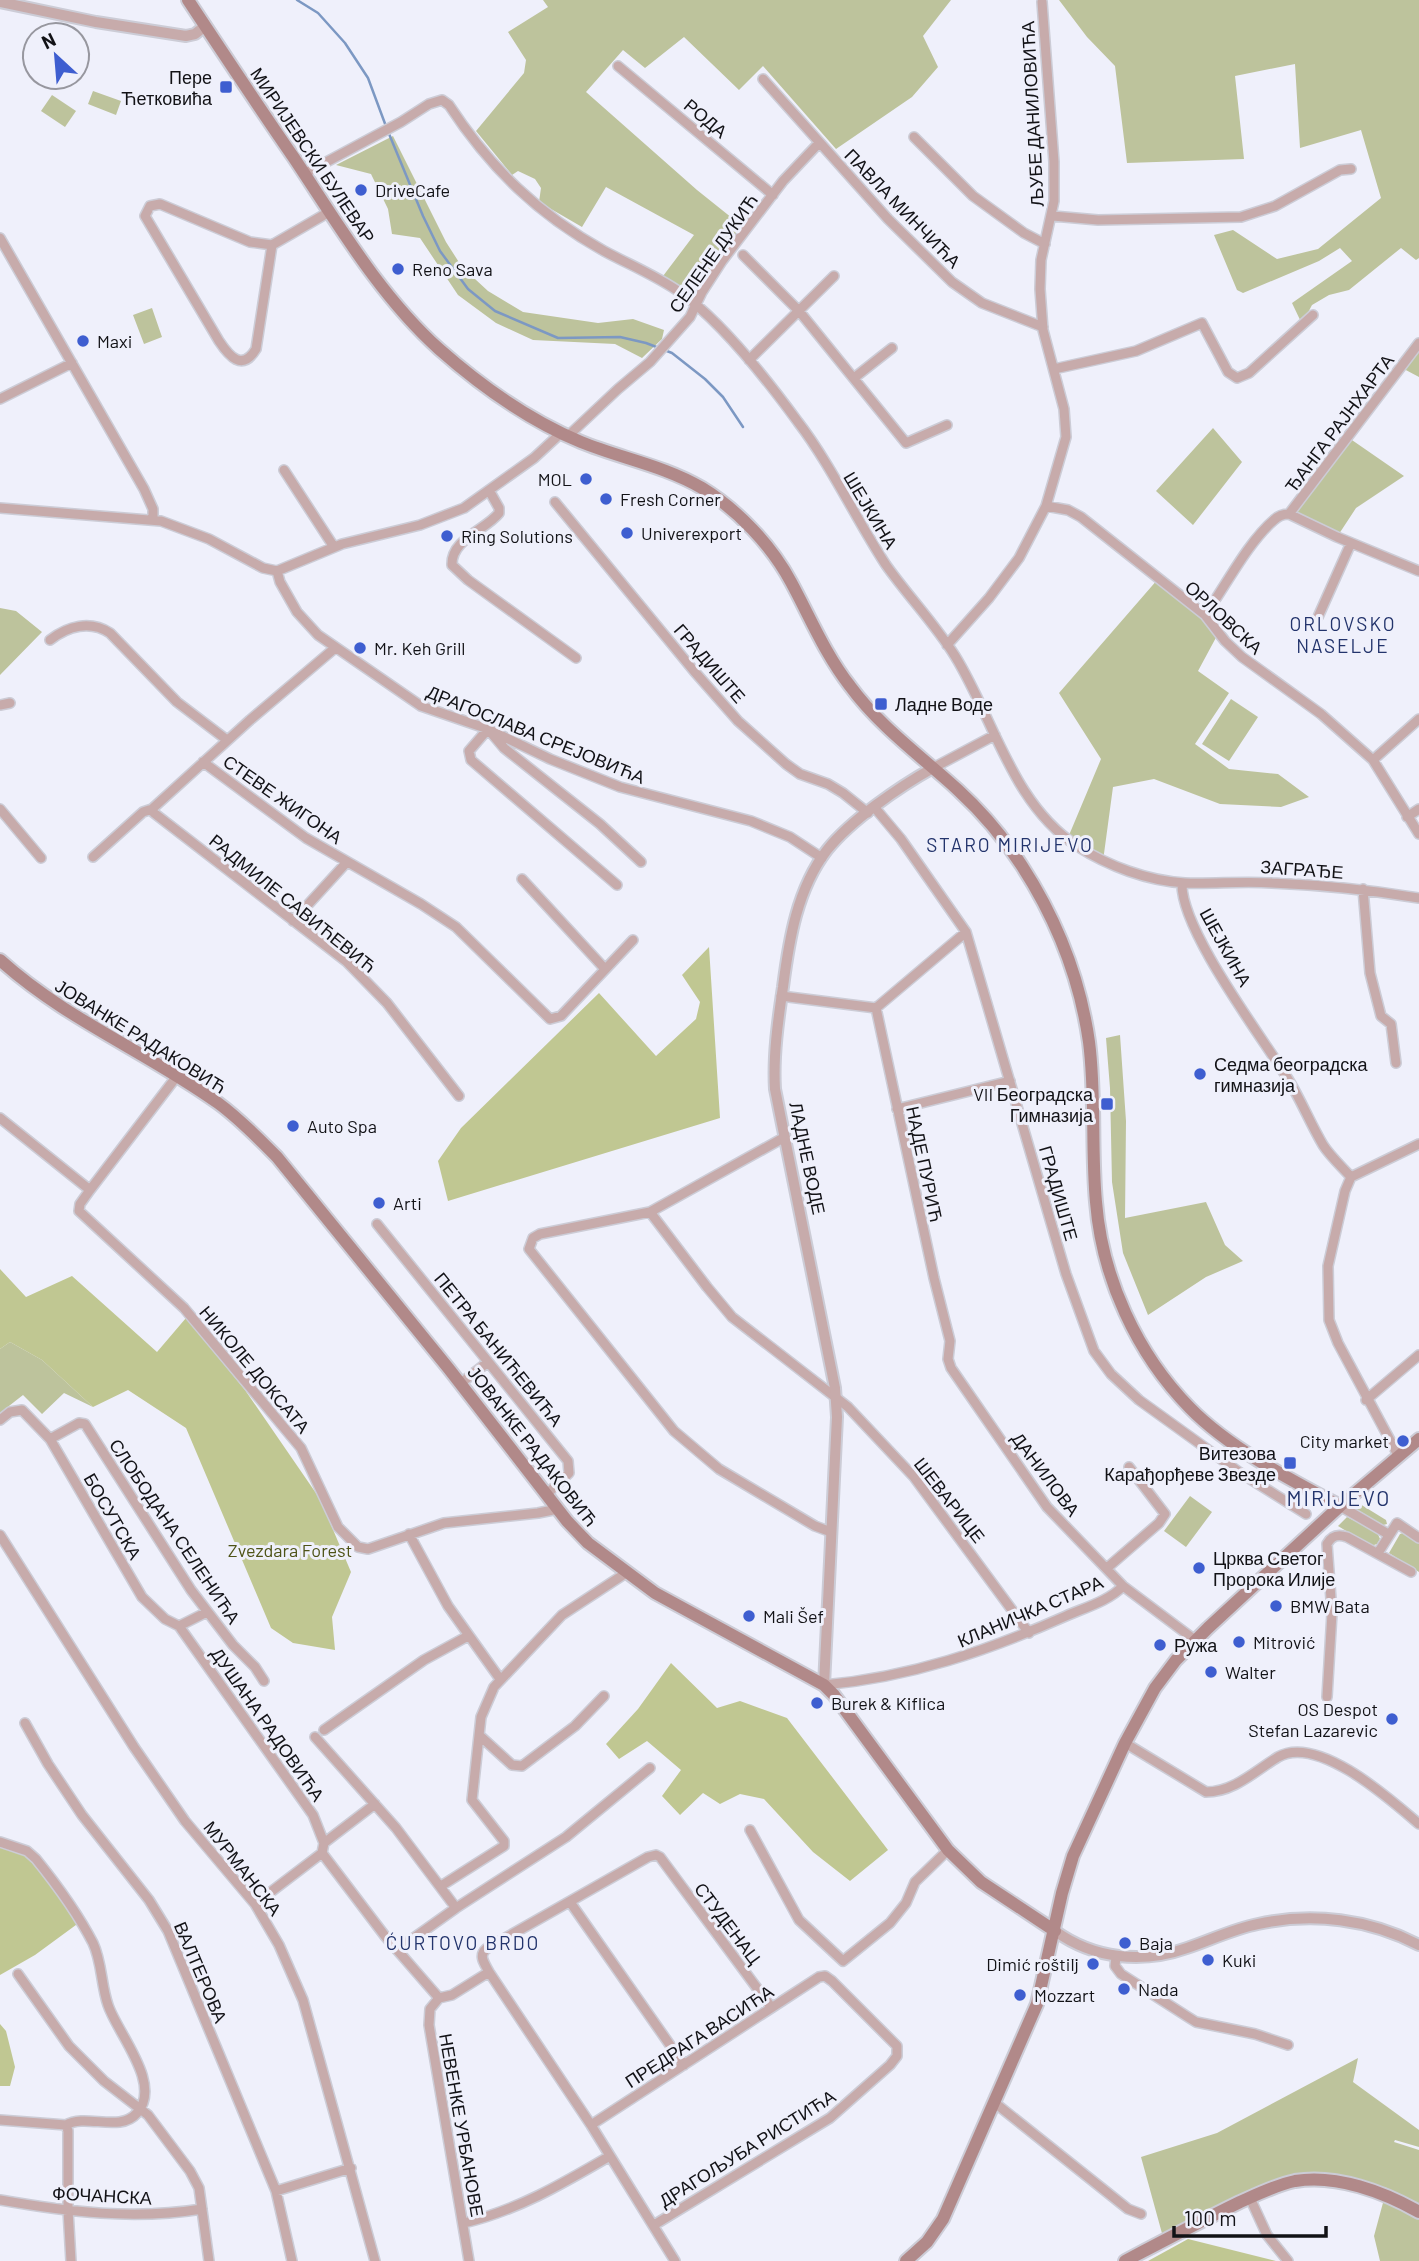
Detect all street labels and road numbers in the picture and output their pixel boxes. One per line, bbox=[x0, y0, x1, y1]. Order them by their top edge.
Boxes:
street label: ЉУБЕ ДАНИЛОВИЋА bbox=[1016, 20, 1048, 208]
street label: МИРИЈЕВСКИ БУЛЕВАР bbox=[246, 63, 380, 247]
street label: РОДА bbox=[680, 94, 732, 142]
street label: ПАВЛА МИНЧИЋА bbox=[840, 144, 966, 272]
street label: СЕЛЕНЕ ДУКИЋ bbox=[664, 189, 762, 317]
street label: ЂАНГА РАЈНХАРТА bbox=[1280, 350, 1398, 496]
street label: ШЕЈКИНА bbox=[839, 468, 903, 552]
street label: ОРЛОВСКА bbox=[1181, 576, 1267, 658]
street label: ГРАДИШТЕ bbox=[670, 619, 750, 707]
street label: ДРАГОСЛАВА СРЕЈОВИЋА bbox=[424, 680, 648, 788]
street label: СТЕВЕ ЖИГОНА bbox=[219, 750, 347, 848]
street label: РАДМИЛЕ САВИЋЕВИЋ bbox=[205, 829, 381, 977]
street label: ЗАГРАЂЕ bbox=[1260, 855, 1344, 883]
street label: ШЕЈКИНА bbox=[1196, 904, 1256, 990]
street label: ЈОВАНКЕ РАДАКОВИЋ bbox=[51, 974, 231, 1098]
street label: ЛАДНЕ ВОДЕ bbox=[785, 1100, 831, 1216]
street label: НАДЕ ПУРИЋ bbox=[902, 1104, 948, 1224]
street label: ГРАДИШТЕ bbox=[1035, 1143, 1083, 1243]
street label: ПЕТРА БАНИЋЕВИЋА bbox=[430, 1268, 568, 1430]
street label: НИКОЛЕ ДОКСАТА bbox=[195, 1301, 315, 1437]
street label: ЈОВАНКЕ РАДАКОВИЋ bbox=[463, 1361, 603, 1531]
street label: ДАНИЛОВА bbox=[1007, 1428, 1085, 1520]
street label: СЛОБОДАНА СЕЛЕНИЋА bbox=[105, 1434, 245, 1628]
street label: ШЕВАРИЦЕ bbox=[910, 1453, 990, 1547]
street label: БОСУТСКА bbox=[79, 1469, 147, 1563]
street label: КЛАНИЧКА СТАРА bbox=[954, 1570, 1106, 1652]
street label: ДУШАНА РАДОВИЋА bbox=[207, 1643, 329, 1805]
street label: МУРМАНСКА bbox=[199, 1816, 287, 1920]
street label: СТУДЕНАЦ bbox=[690, 1878, 766, 1968]
street label: ВАЛТЕРОВА bbox=[170, 1918, 232, 2026]
street label: ПРЕДРАГА ВАСИЋА bbox=[621, 1980, 777, 2092]
street label: НЕВЕНКЕ УРБАНОВЕ bbox=[435, 2032, 489, 2218]
street label: ДРАГОЉУБА РИСТИЋА bbox=[655, 2085, 839, 2211]
street label: ФОЧАНСКА bbox=[52, 2181, 152, 2209]

